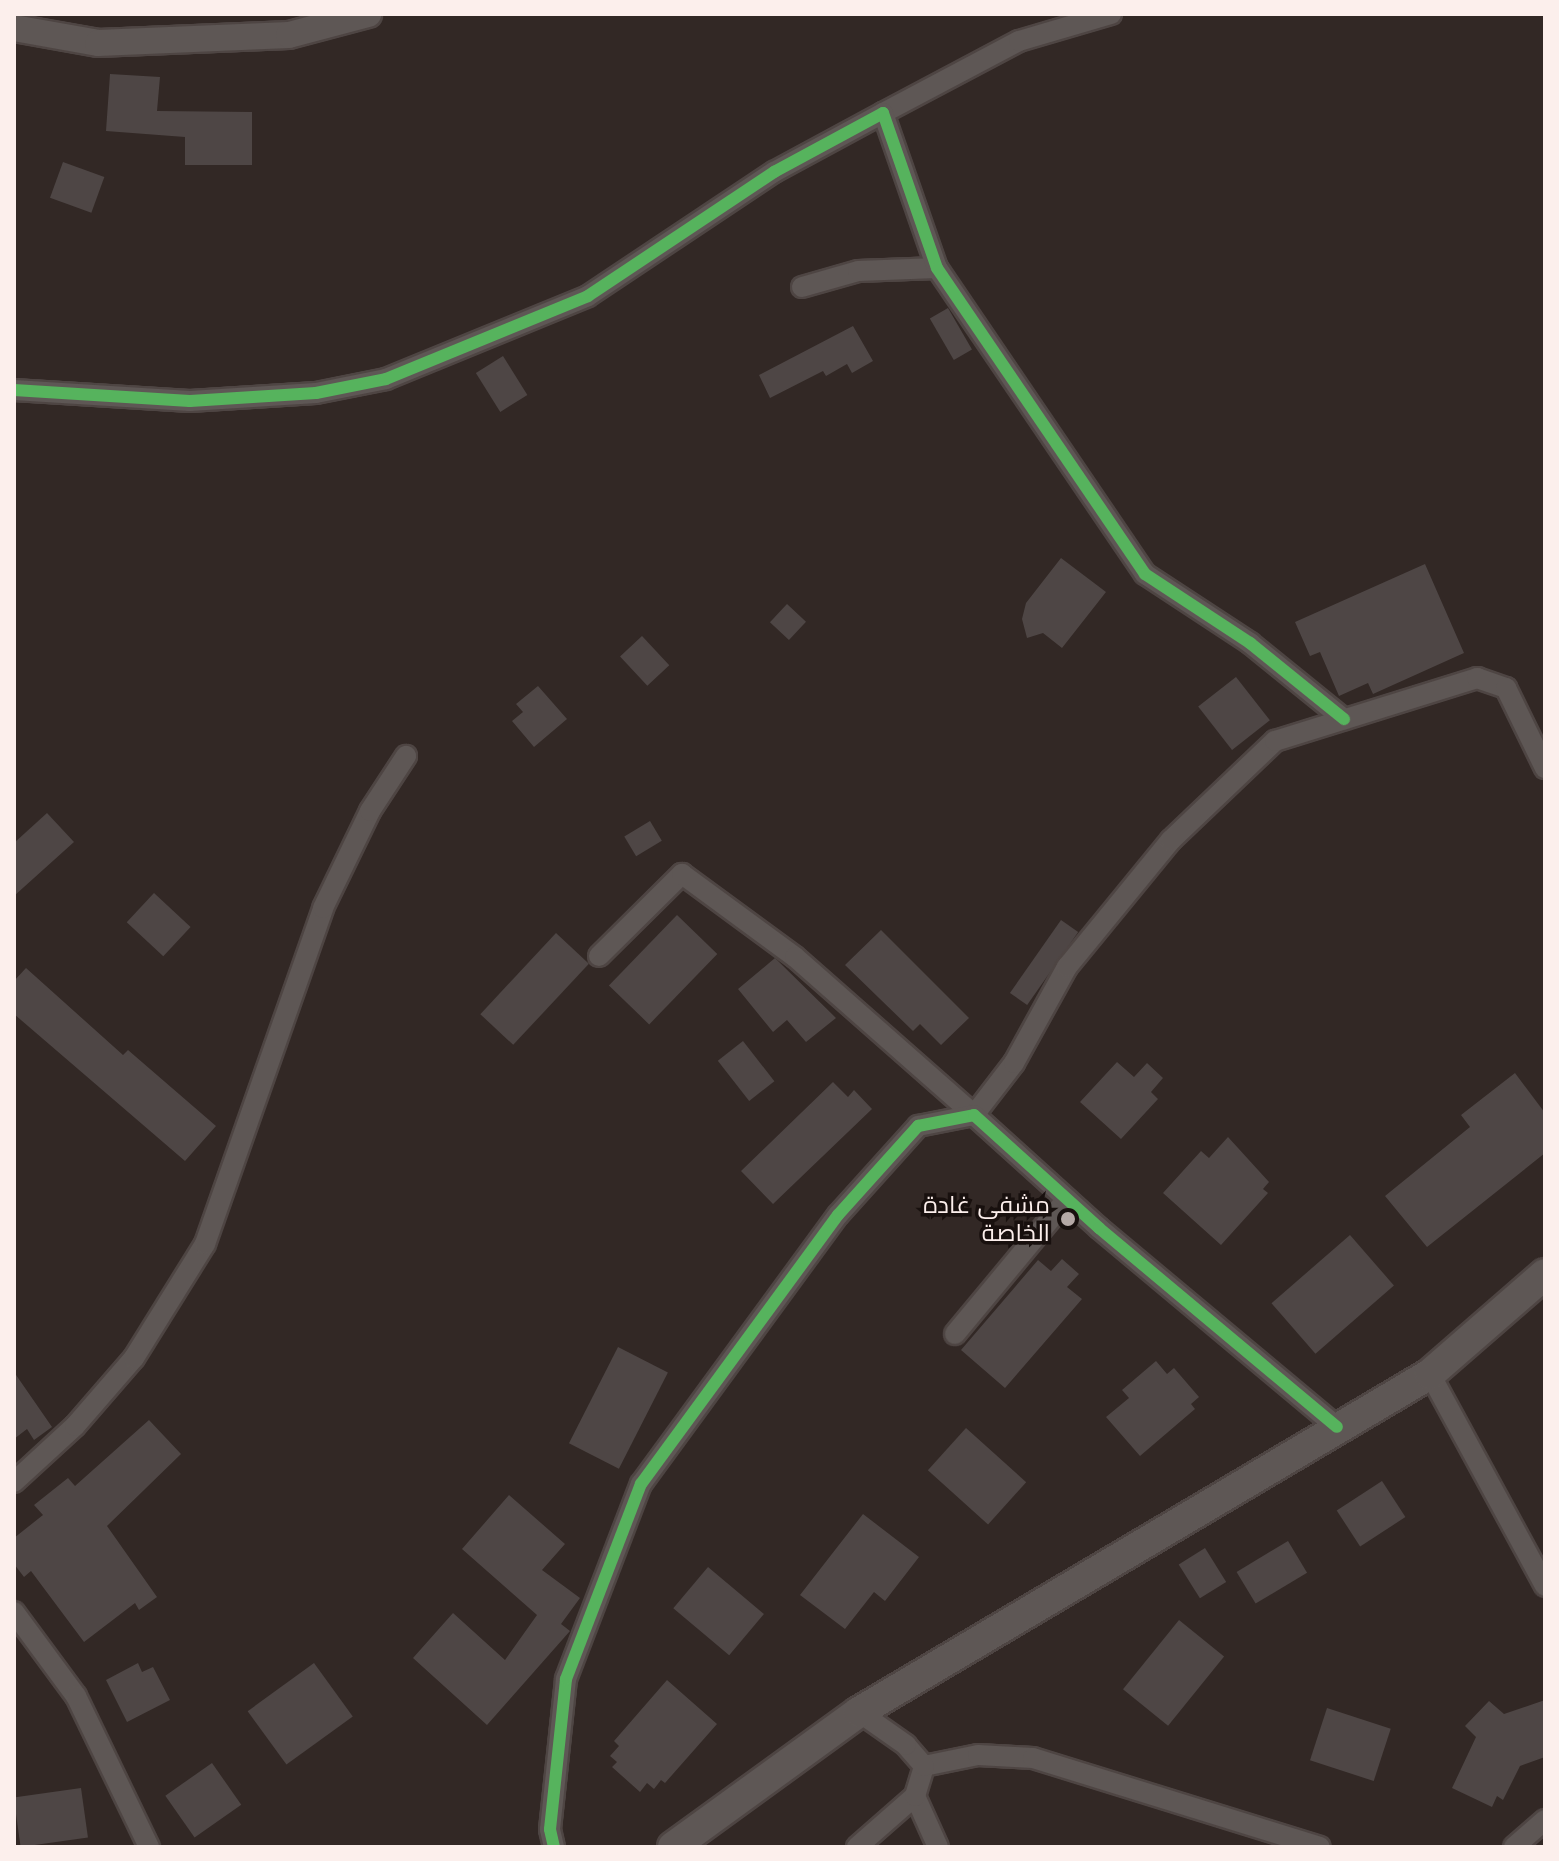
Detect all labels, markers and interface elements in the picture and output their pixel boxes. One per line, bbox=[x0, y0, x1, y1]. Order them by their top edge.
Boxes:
place label: مشفى غادة الخاصة bbox=[923, 1191, 1050, 1247]
marker: مشفى غادة الخاصة bbox=[1057, 1208, 1079, 1230]

